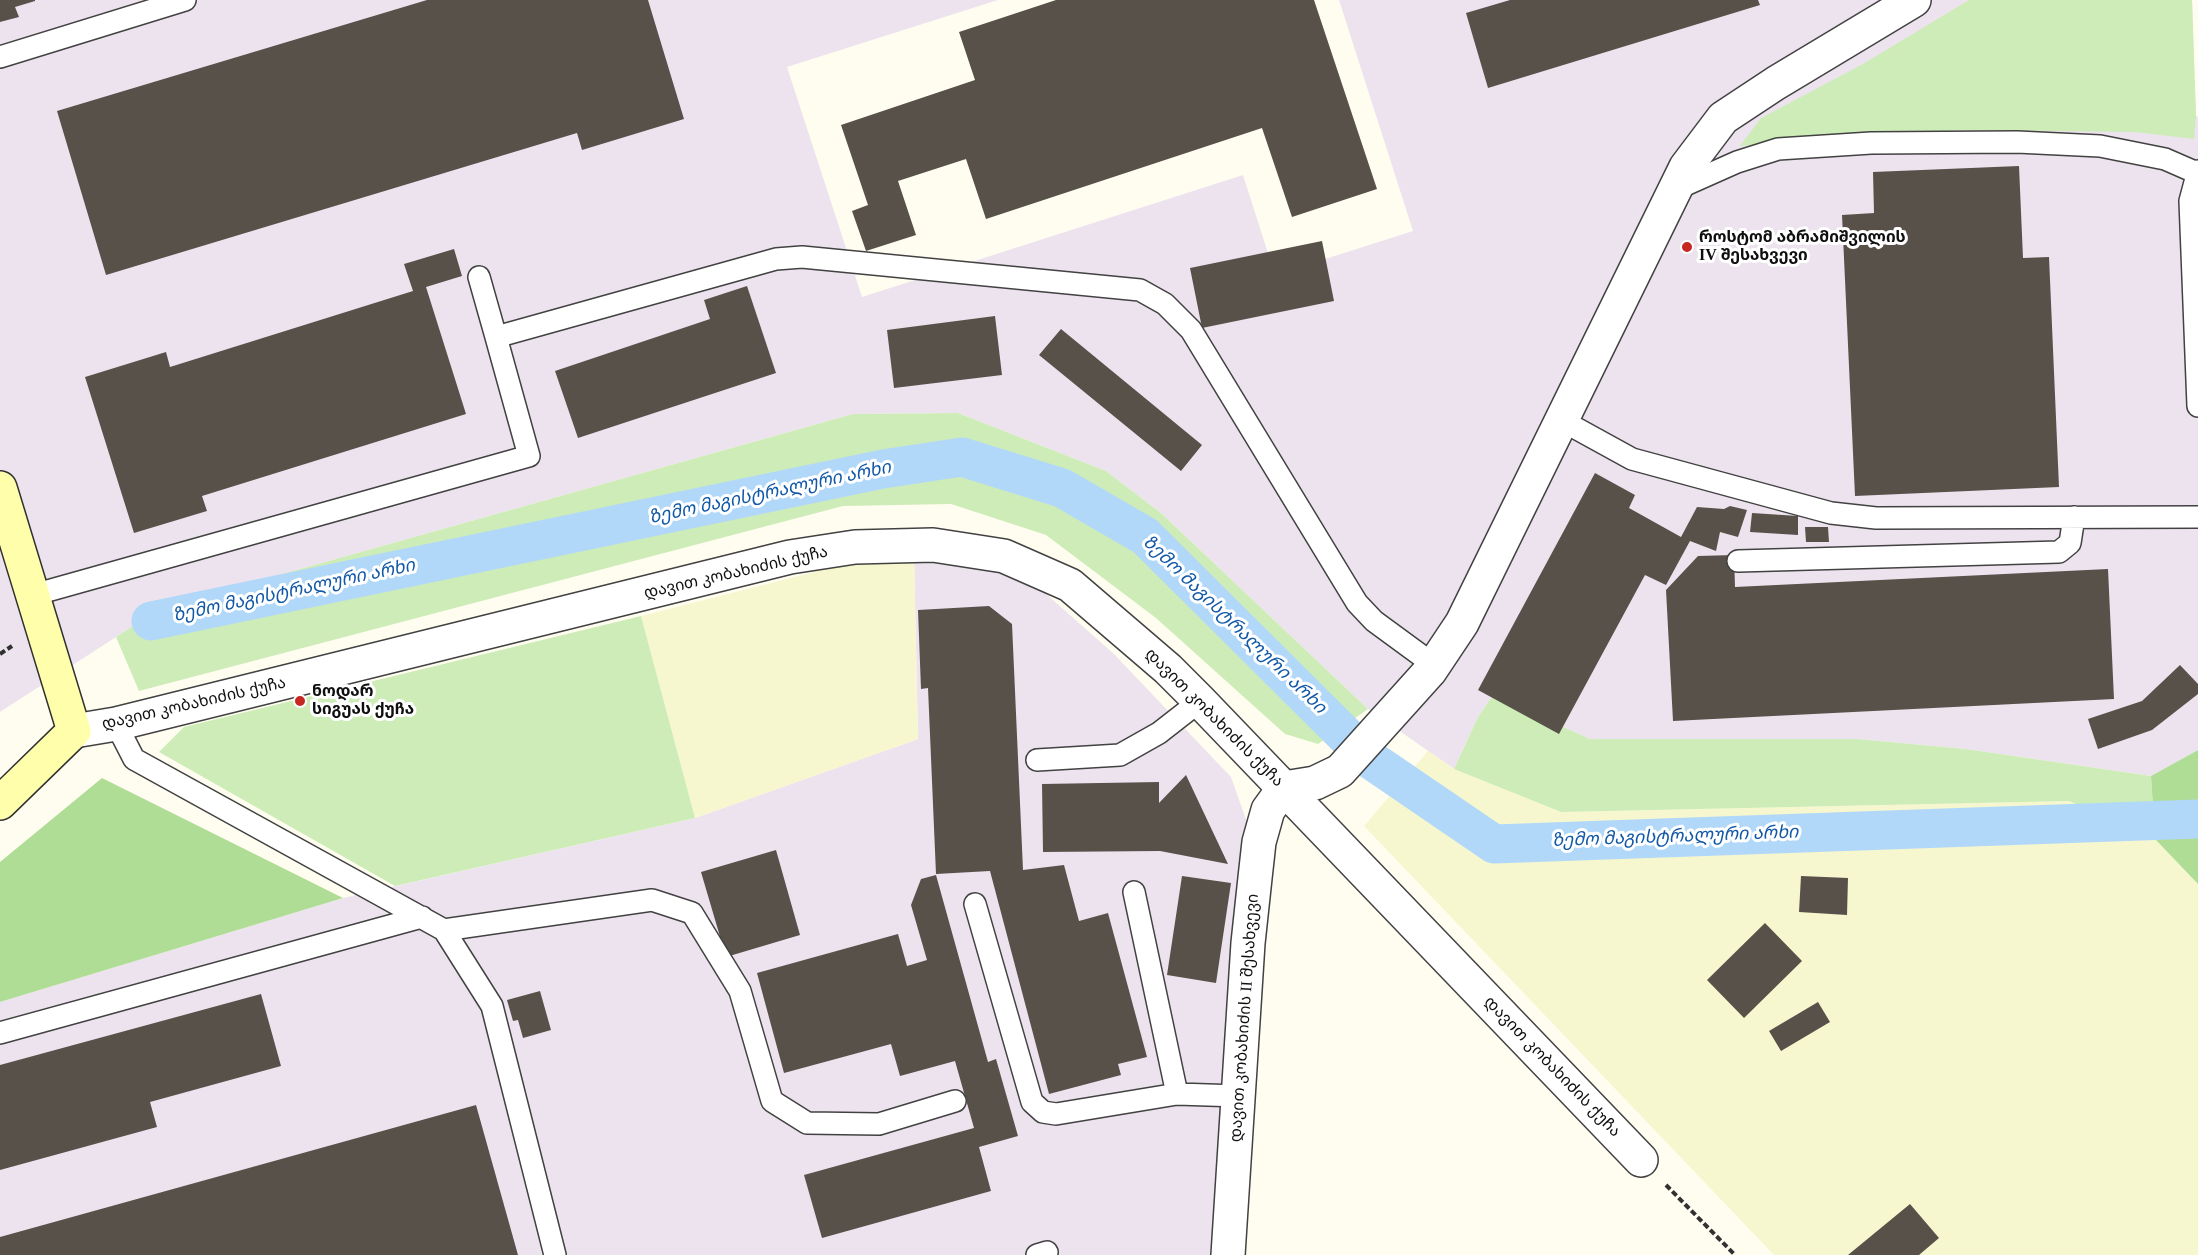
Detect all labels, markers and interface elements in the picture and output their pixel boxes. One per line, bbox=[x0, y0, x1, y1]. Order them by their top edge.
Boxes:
place label: როსტომ აბრამიშვილის IV შესახვევი bbox=[1699, 228, 1906, 266]
marker: როსტომ აბრამიშვილის IV შესახვევი bbox=[1680, 240, 1694, 254]
water label: ზემო მაგისტრალური არხი bbox=[647, 457, 893, 529]
water label: ზემო მაგისტრალური არხი bbox=[1138, 532, 1330, 718]
street label: დავით კობახიძის ქუჩა bbox=[642, 542, 830, 604]
water label: ზემო მაგისტრალური არხი bbox=[171, 555, 417, 627]
street label: დავით კობახიძის ქუჩა bbox=[1141, 645, 1287, 791]
street label: დავით კობახიძის ქუჩა bbox=[100, 673, 288, 735]
place label: ნოდარ სიგუას ქუჩა bbox=[312, 682, 414, 720]
marker: ნოდარ სიგუას ქუჩა bbox=[293, 694, 307, 708]
water label: ზემო მაგისტრალური არხი bbox=[1551, 822, 1799, 852]
street label: დავით კობახიძის II შესახვევი bbox=[1227, 893, 1263, 1143]
street label: დავით კობახიძის ქუჩა bbox=[1480, 993, 1624, 1141]

